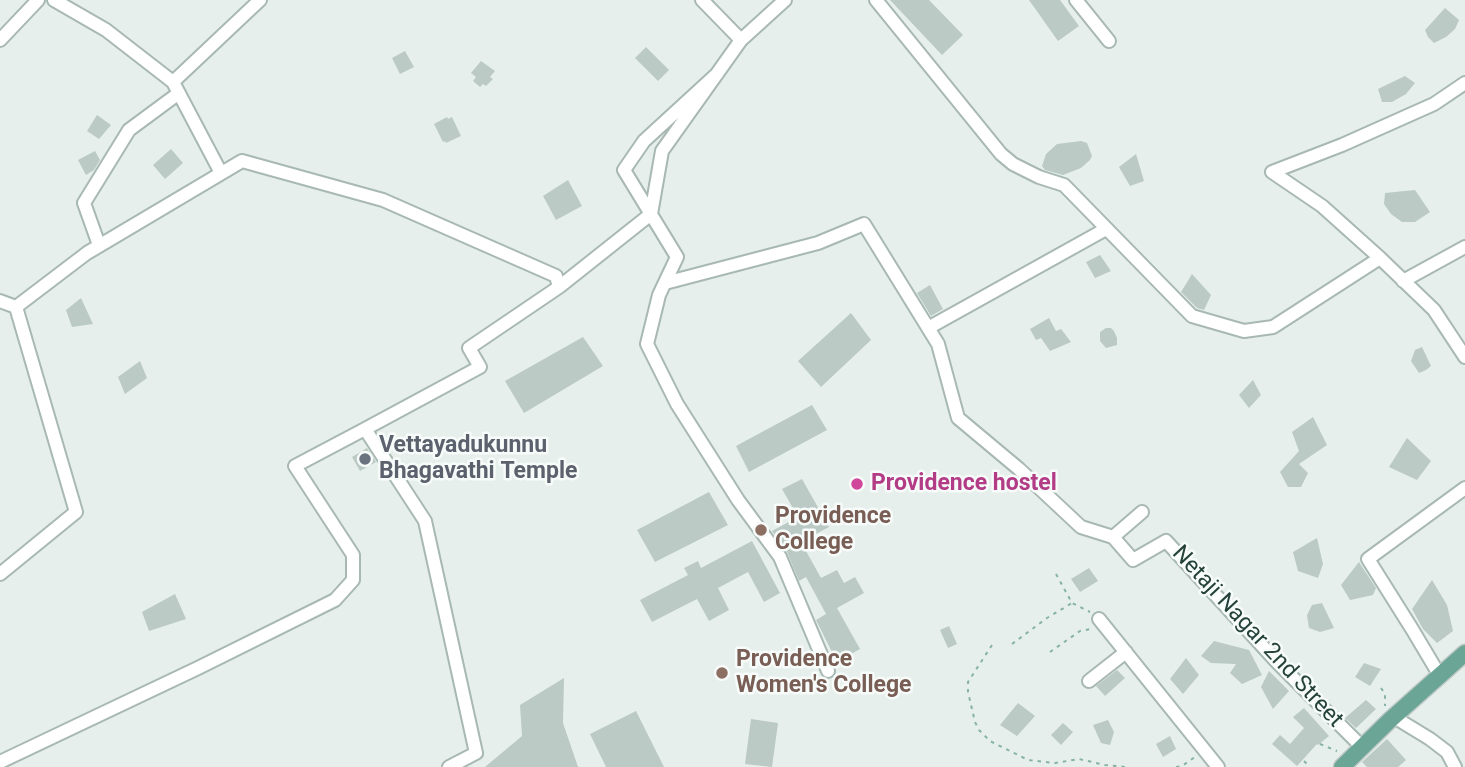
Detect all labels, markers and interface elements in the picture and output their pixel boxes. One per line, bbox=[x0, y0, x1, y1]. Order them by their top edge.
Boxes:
place label: Vettayadukunnu Bhagavathi Temple bbox=[379, 432, 577, 486]
marker: Vettayadukunnu Bhagavathi Temple bbox=[357, 451, 373, 467]
place label: Providence hostel bbox=[871, 470, 1057, 498]
marker: Providence hostel bbox=[849, 476, 865, 492]
place label: Providence College bbox=[775, 503, 891, 557]
marker: Providence College bbox=[753, 522, 769, 538]
street label: Netaji Nagar 2nd Street bbox=[1166, 540, 1348, 734]
place label: Providence Women's College bbox=[736, 646, 911, 700]
marker: Providence Women's College bbox=[714, 665, 730, 681]

